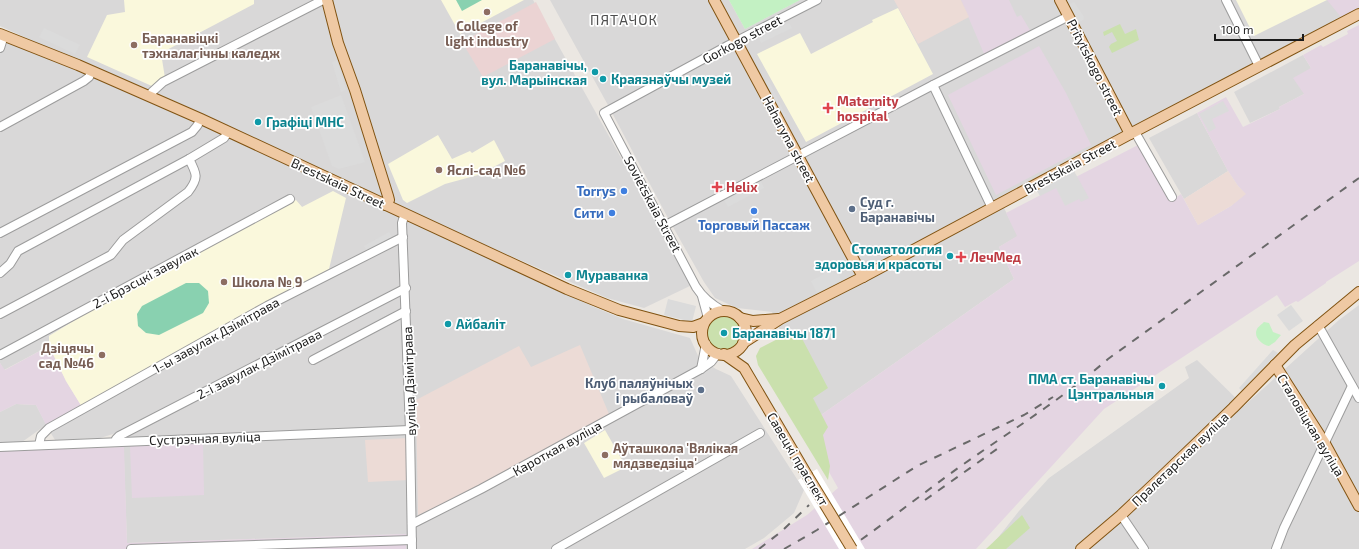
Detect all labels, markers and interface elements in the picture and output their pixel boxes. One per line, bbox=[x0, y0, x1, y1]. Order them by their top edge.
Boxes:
marker: College of light industry bbox=[482, 7, 492, 17]
district label: ПЯТАЧОК bbox=[590, 11, 658, 28]
street label: Gorkogo street bbox=[700, 11, 784, 67]
street label: Pritytskogo street bbox=[1064, 16, 1126, 118]
scale bar bbox=[1215, 16, 1303, 42]
place label: College of light industry bbox=[445, 18, 529, 49]
text: 100 m bbox=[1221, 22, 1253, 36]
place label: Баранавіцкі тэхналагічны каледж bbox=[142, 30, 280, 61]
marker: Баранавіцкі тэхналагічны каледж bbox=[129, 40, 139, 50]
place label: Баранавічы, вул. Марыінская bbox=[481, 57, 587, 88]
marker: Баранавічы, вул. Марыінская bbox=[590, 67, 600, 77]
place label: Краязнаўчы музей bbox=[611, 71, 731, 87]
marker: Краязнаўчы музей bbox=[598, 74, 608, 84]
street label: Haharyna street bbox=[759, 93, 819, 185]
place label: Maternity hospital bbox=[837, 93, 899, 124]
marker: Maternity hospital bbox=[822, 102, 834, 114]
place label: Графіці МНС bbox=[266, 114, 344, 130]
marker: Графіці МНС bbox=[253, 117, 263, 127]
street label: Brestskaia Street bbox=[1021, 135, 1119, 197]
street label: Sovietskaia Street bbox=[621, 153, 685, 255]
street label: Brestskaia Street bbox=[289, 154, 387, 212]
place label: Яслі-сад №6 bbox=[447, 162, 526, 178]
marker: Яслі-сад №6 bbox=[434, 165, 444, 175]
place label: Helix bbox=[726, 179, 758, 195]
marker: Helix bbox=[711, 181, 723, 193]
place label: Torrys bbox=[576, 183, 616, 199]
marker: Torrys bbox=[619, 186, 629, 196]
place label: Суд г. Баранавічы bbox=[860, 194, 935, 225]
marker: Суд г. Баранавічы bbox=[847, 204, 857, 214]
place label: Сити bbox=[574, 205, 604, 221]
marker: Торговый Пассаж bbox=[749, 206, 759, 216]
marker: Сити bbox=[607, 208, 617, 218]
place label: Торговый Пассаж bbox=[698, 217, 810, 233]
place label: Стоматология здоровья и красоты bbox=[815, 241, 942, 272]
street label: 2-і Брэсцкі завулак bbox=[90, 242, 201, 312]
place label: ЛечМед bbox=[970, 249, 1021, 265]
marker: Стоматология здоровья и красоты bbox=[945, 251, 955, 261]
marker: ЛечМед bbox=[955, 251, 967, 263]
place label: Мураванка bbox=[576, 267, 648, 283]
marker: Мураванка bbox=[563, 270, 573, 280]
place label: Школа № 9 bbox=[232, 274, 302, 290]
marker: Школа № 9 bbox=[219, 277, 229, 287]
street label: 1-ы завулак Дзімітрава bbox=[150, 294, 282, 376]
place label: Айбаліт bbox=[456, 316, 506, 332]
marker: Айбаліт bbox=[443, 319, 453, 329]
place label: Баранавічы 1871 bbox=[732, 325, 836, 341]
street label: 2-і завулак Дзімітрава bbox=[194, 326, 324, 402]
street label: вуліца Дзімітрава bbox=[399, 326, 419, 436]
marker: Баранавічы 1871 bbox=[719, 328, 729, 338]
place label: Дзіцячы сад №46 bbox=[39, 340, 94, 371]
marker: Дзіцячы сад №46 bbox=[97, 350, 107, 360]
place label: ПМА ст. Баранавічы Цэнтральныя bbox=[1028, 371, 1154, 402]
street label: Сталовіцкая вуліца bbox=[1274, 371, 1348, 479]
place label: Клуб паляўнічых і рыбаловаў bbox=[585, 375, 694, 406]
marker: ПМА ст. Баранавічы Цэнтральныя bbox=[1157, 381, 1167, 391]
marker: Клуб паляўнічых і рыбаловаў bbox=[696, 385, 706, 395]
street label: Савецкі праспект bbox=[764, 409, 833, 509]
street label: Пралетарская вуліца bbox=[1128, 409, 1232, 509]
street label: Кароткая вуліца bbox=[510, 417, 604, 479]
street label: Сустрэчная вуліца bbox=[149, 428, 261, 448]
place label: Аўташкола 'Вялікая мядзведзіца' bbox=[613, 440, 738, 471]
marker: Аўташкола 'Вялікая мядзведзіца' bbox=[600, 450, 610, 460]

